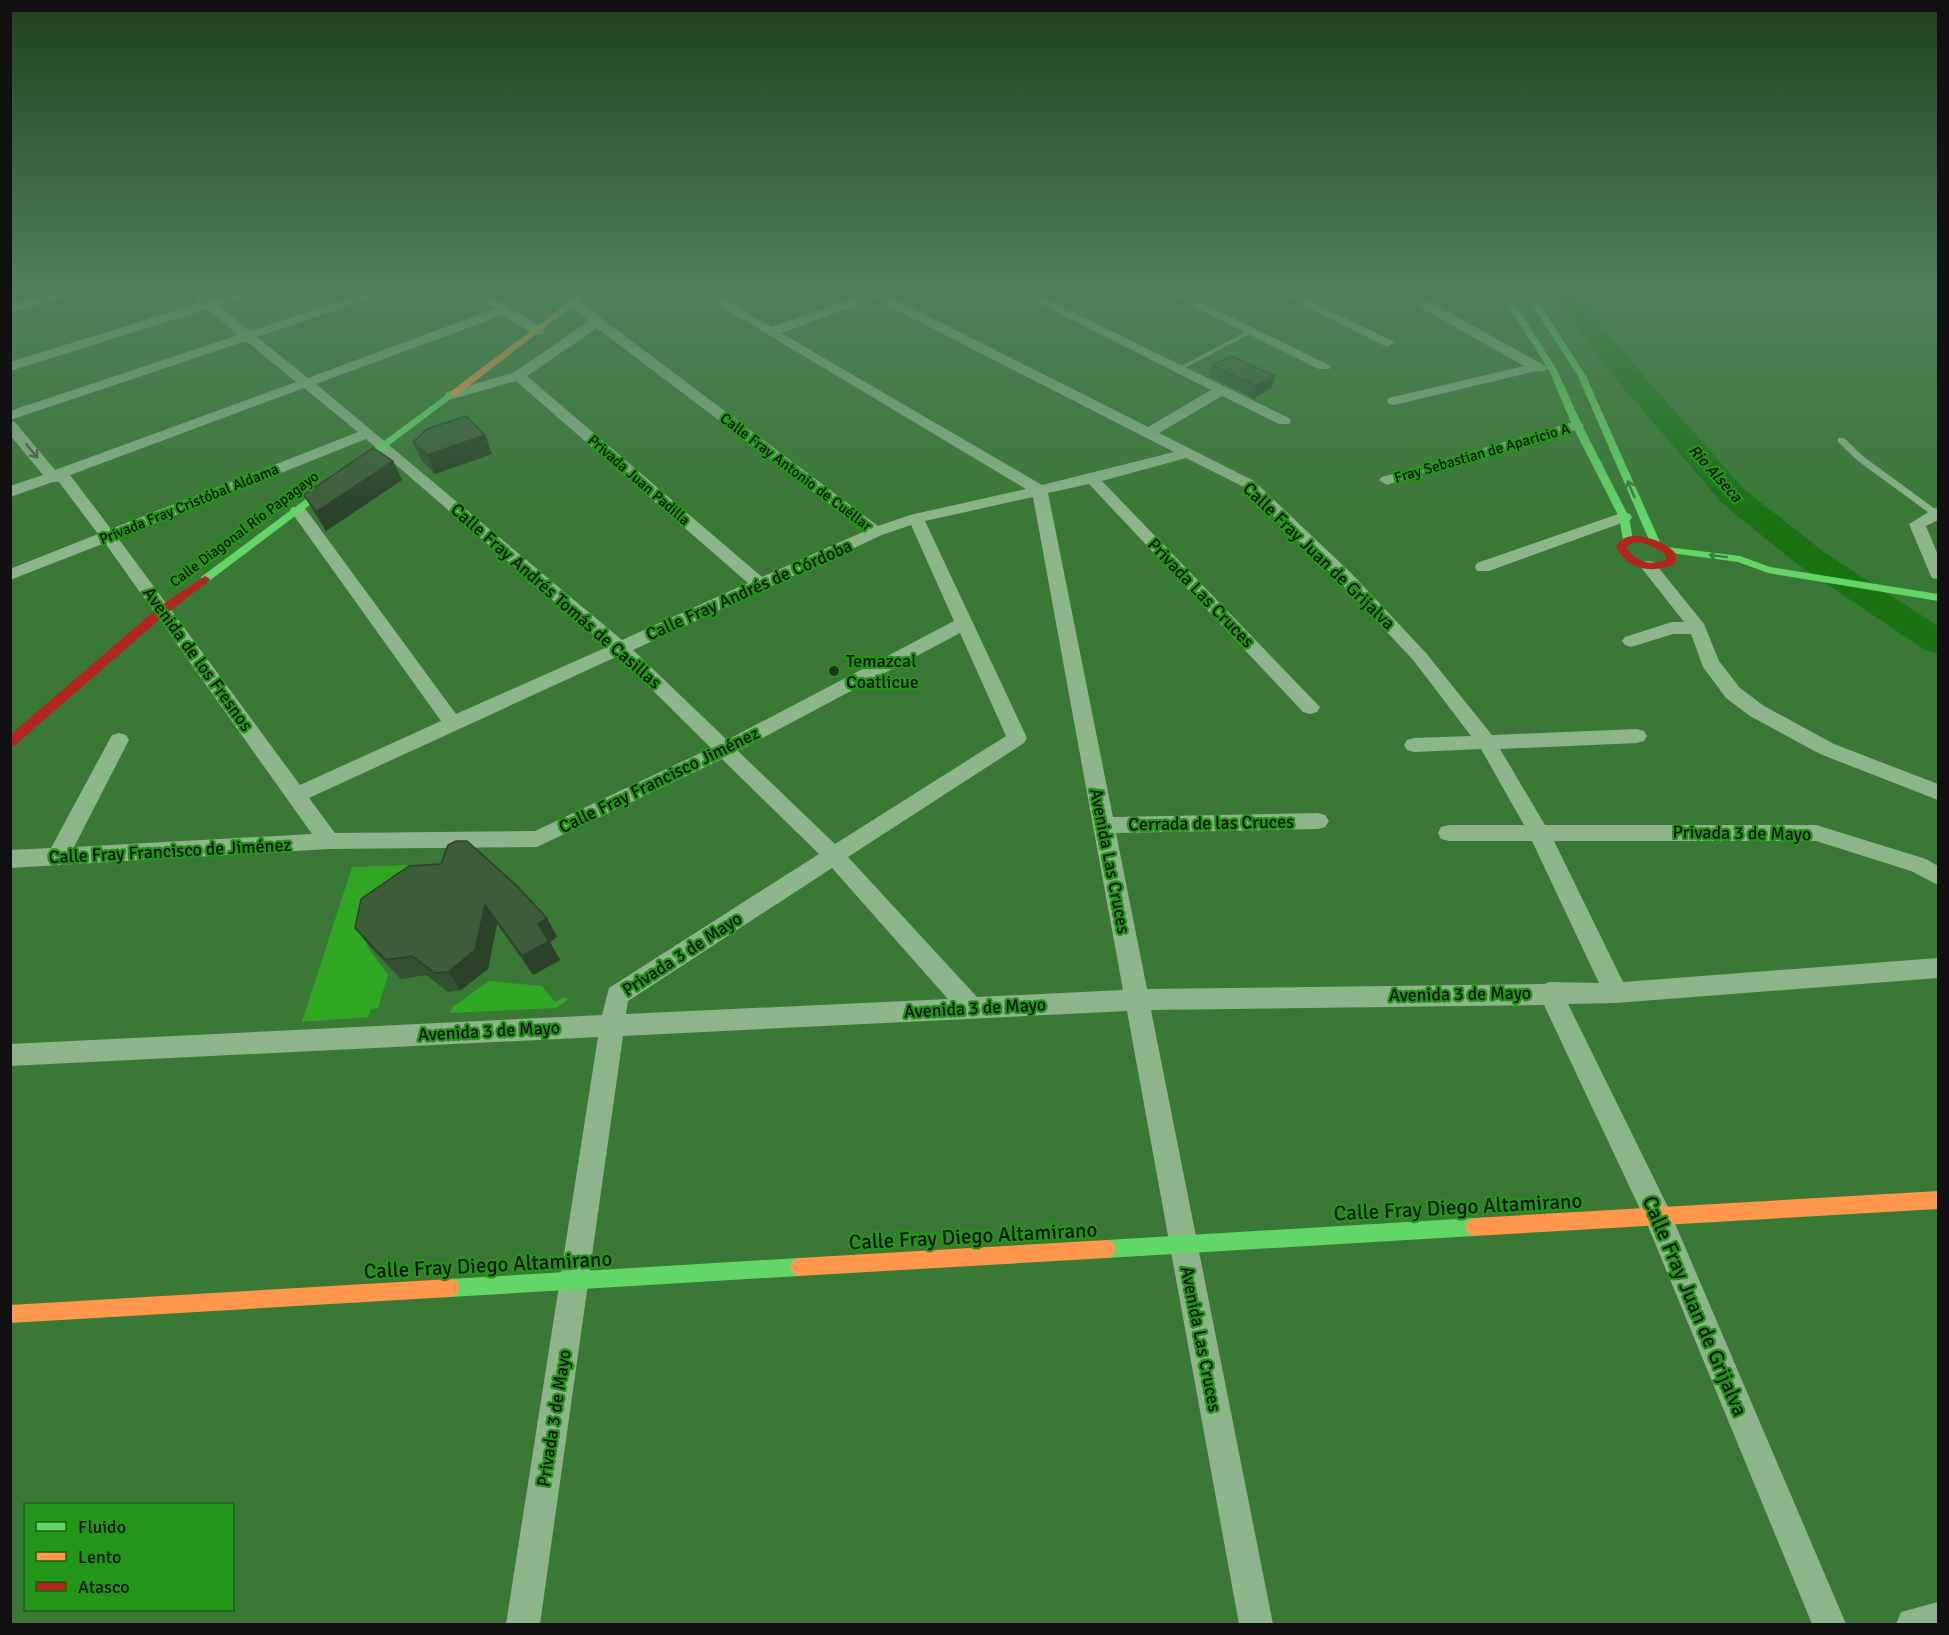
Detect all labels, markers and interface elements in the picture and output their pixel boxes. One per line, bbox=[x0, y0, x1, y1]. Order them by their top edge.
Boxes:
street label: Calle Fray Antonio de Cuéllar bbox=[717, 409, 876, 535]
street label: Fray Sebastian de Aparicio A bbox=[1392, 419, 1572, 487]
street label: Privada Juan Padilla bbox=[584, 431, 694, 529]
water label: Rio Alseca bbox=[1684, 441, 1747, 507]
one-way arrow bbox=[25, 443, 38, 459]
street label: Privada Fray Cristóbal Aldama bbox=[97, 460, 281, 548]
street label: Calle Diagonal Río Papagayo bbox=[166, 467, 322, 591]
street label: Calle Fray Juan de Grijalva bbox=[1238, 478, 1400, 634]
one-way arrow bbox=[1625, 480, 1636, 498]
street label: Calle Fray Andrés Tomás de Casillas bbox=[446, 499, 666, 694]
street label: Privada Las Cruces bbox=[1143, 533, 1259, 653]
street label: Calle Fray Andrés de Córdoba bbox=[642, 534, 856, 646]
one-way arrow bbox=[1709, 550, 1729, 561]
street label: Avenida de los Fresnos bbox=[138, 583, 258, 736]
place label: Temazcal Coatlicue bbox=[846, 650, 919, 693]
marker: Temazcal Coatlicue bbox=[827, 664, 841, 678]
street label: Calle Fray Francisco Jiménez bbox=[555, 722, 763, 838]
street label: Avenida Las Cruces bbox=[1085, 786, 1135, 936]
street label: Cerrada de las Cruces bbox=[1128, 811, 1294, 835]
street label: Privada 3 de Mayo bbox=[1673, 821, 1811, 845]
street label: Calle Fray Francisco de Jiménez bbox=[48, 834, 292, 868]
street label: Privada 3 de Mayo bbox=[618, 907, 746, 1001]
street label: Avenida 3 de Mayo bbox=[1389, 982, 1531, 1006]
street label: Avenida 3 de Mayo bbox=[903, 993, 1047, 1023]
street label: Avenida 3 de Mayo bbox=[417, 1016, 561, 1046]
street label: Calle Fray Diego Altamirano bbox=[1333, 1188, 1583, 1226]
street label: Calle Fray Juan de Grijalva bbox=[1637, 1192, 1753, 1420]
street label: Calle Fray Diego Altamirano bbox=[848, 1217, 1098, 1255]
street label: Calle Fray Diego Altamirano bbox=[363, 1246, 613, 1284]
street label: Avenida Las Cruces bbox=[1176, 1264, 1226, 1414]
street label: Privada 3 de Mayo bbox=[532, 1348, 576, 1488]
legend bbox=[24, 1503, 234, 1611]
text: Fluido bbox=[78, 1516, 126, 1538]
text: Lento bbox=[78, 1546, 121, 1568]
text: Atasco bbox=[78, 1576, 130, 1598]

